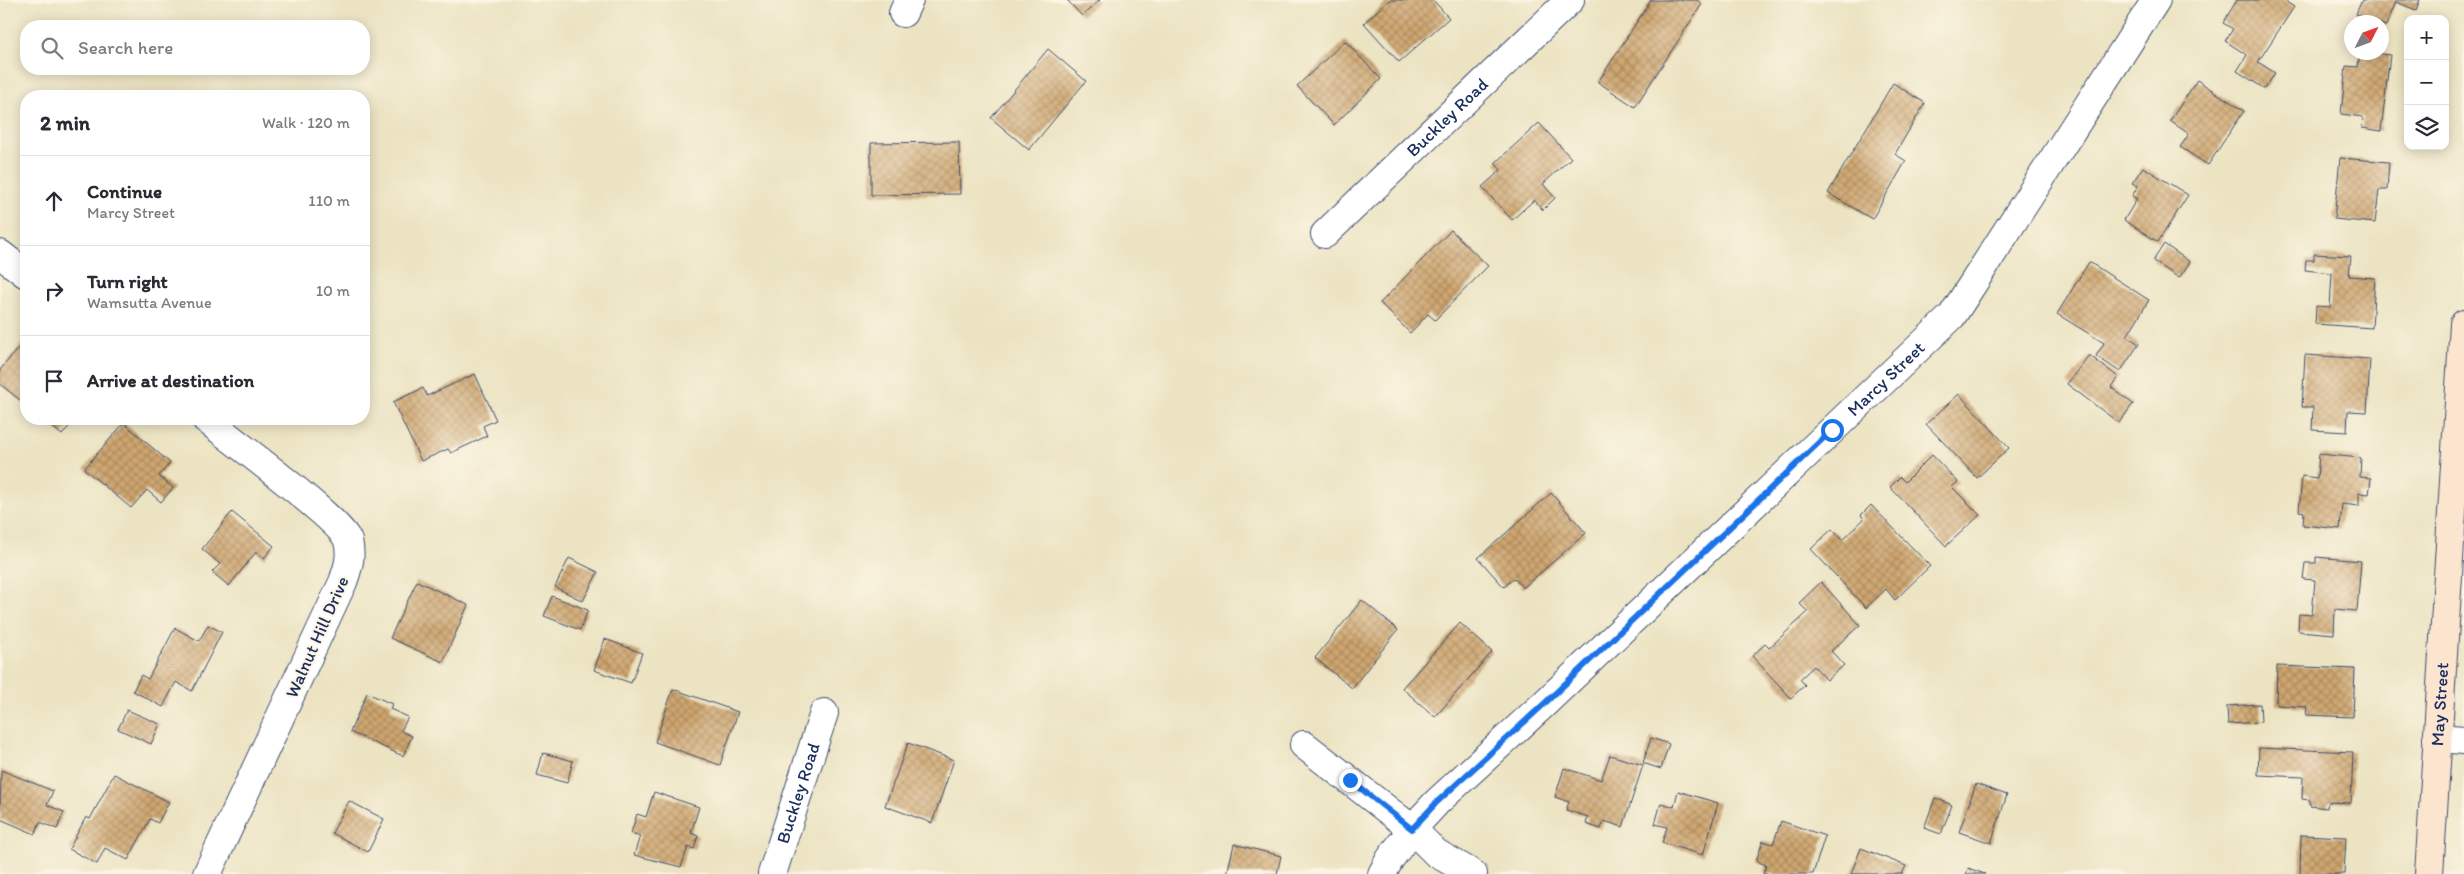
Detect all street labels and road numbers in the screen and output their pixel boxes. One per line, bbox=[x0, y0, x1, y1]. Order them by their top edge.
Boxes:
street label: Buckley Road bbox=[1402, 73, 1493, 161]
street label: Marcy Street bbox=[1842, 337, 1930, 421]
street label: Walnut Hill Drive bbox=[280, 573, 354, 701]
street label: May Street bbox=[2426, 662, 2453, 747]
street label: Buckley Road bbox=[772, 740, 825, 846]

